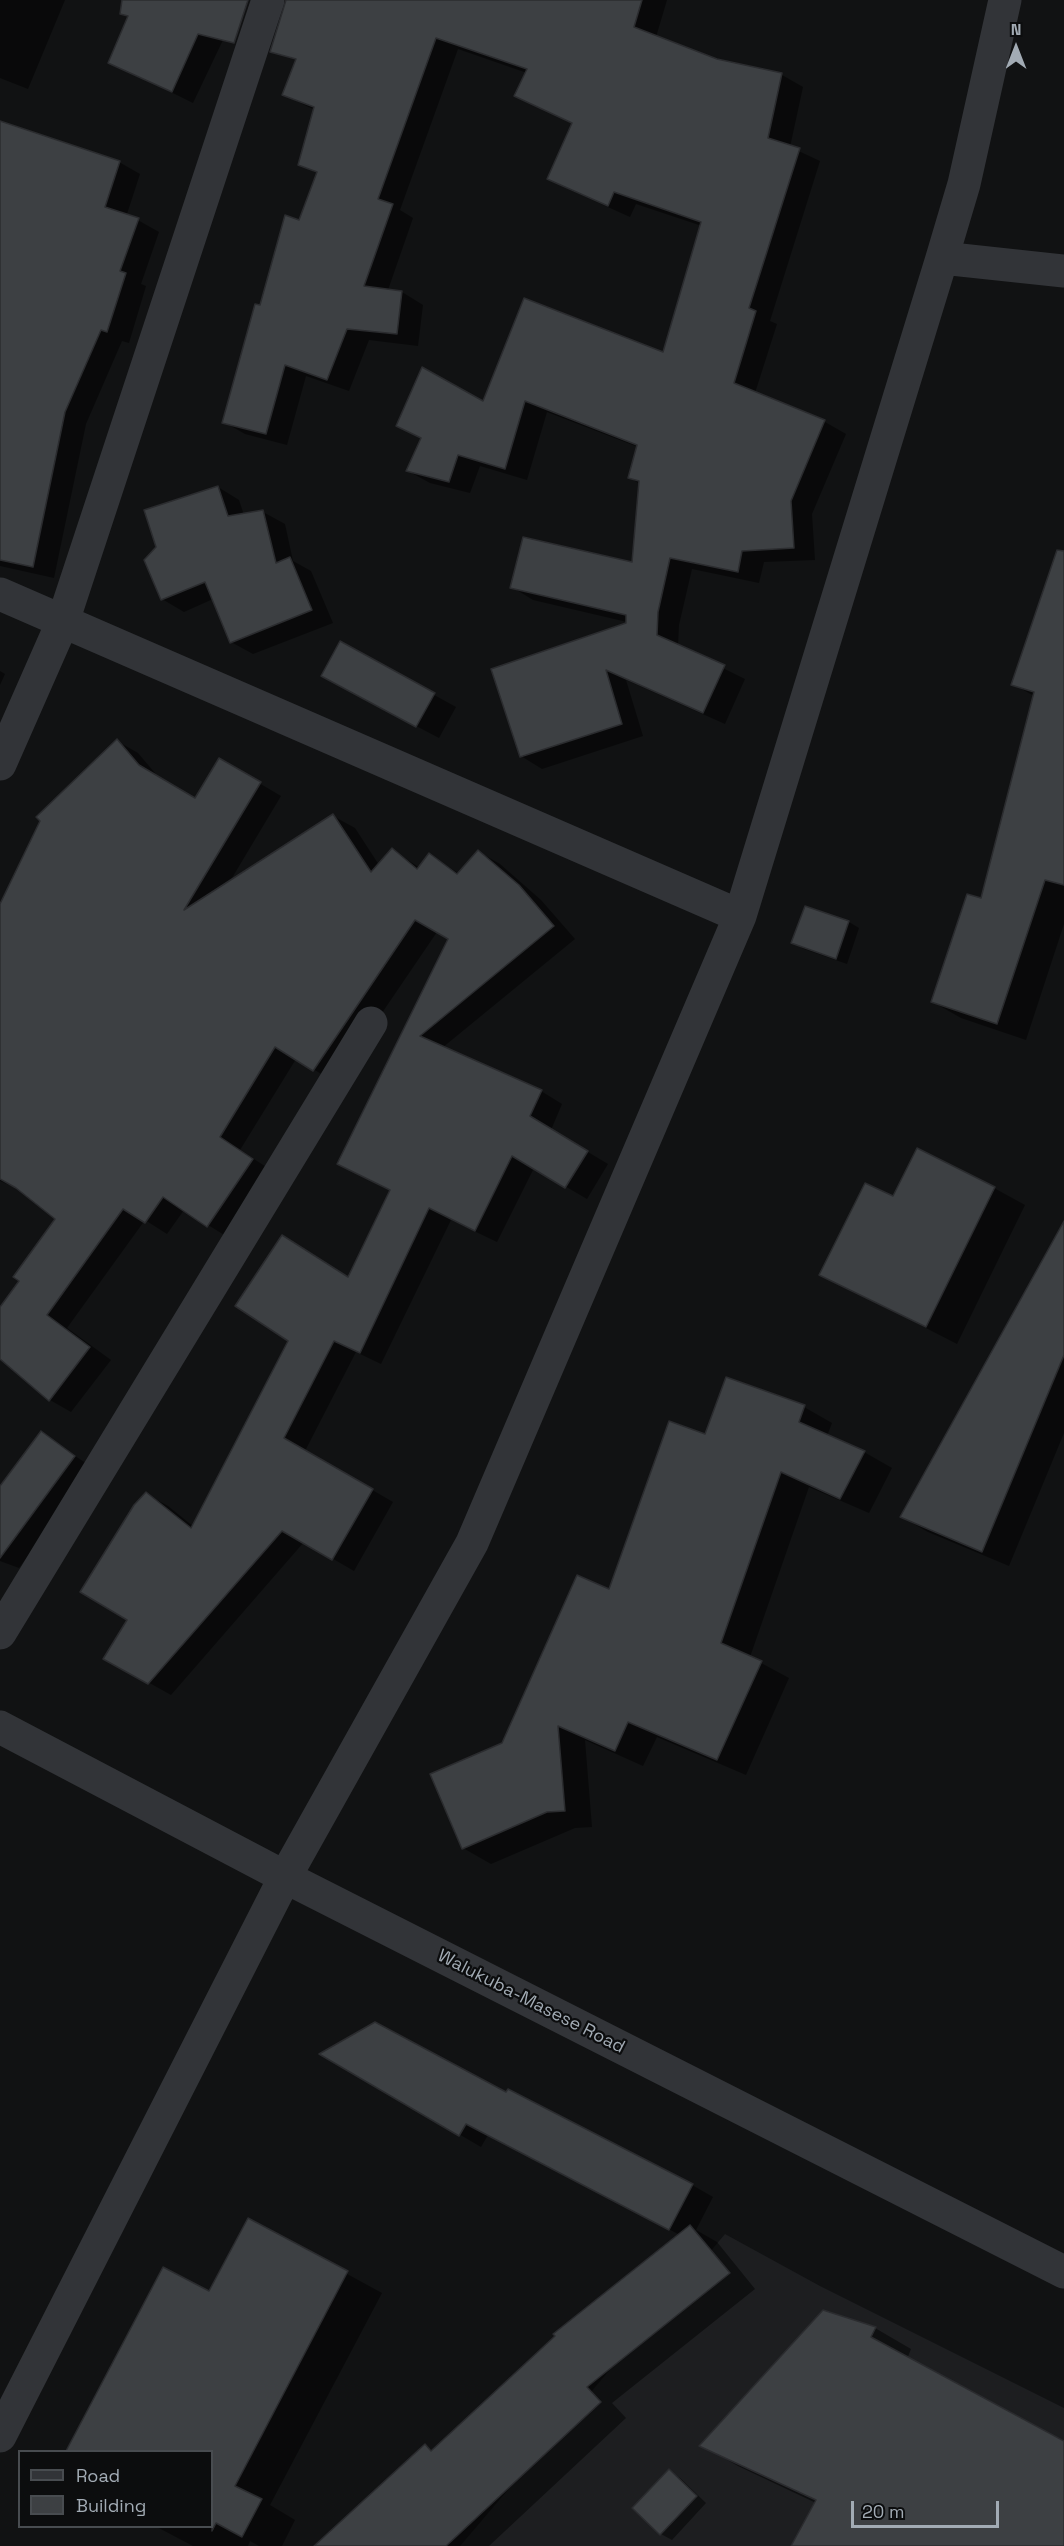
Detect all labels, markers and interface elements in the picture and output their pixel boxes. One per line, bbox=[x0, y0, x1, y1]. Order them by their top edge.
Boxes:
north arrow bbox=[986, 18, 1046, 78]
text: N bbox=[1011, 19, 1021, 40]
street label: Walukuba-Masese Road bbox=[434, 1945, 628, 2059]
legend bbox=[18, 2450, 213, 2528]
text: Road bbox=[76, 2464, 120, 2487]
scale bar bbox=[854, 2489, 1002, 2527]
text: Building bbox=[76, 2494, 146, 2517]
text: 20 m bbox=[862, 2500, 905, 2523]

